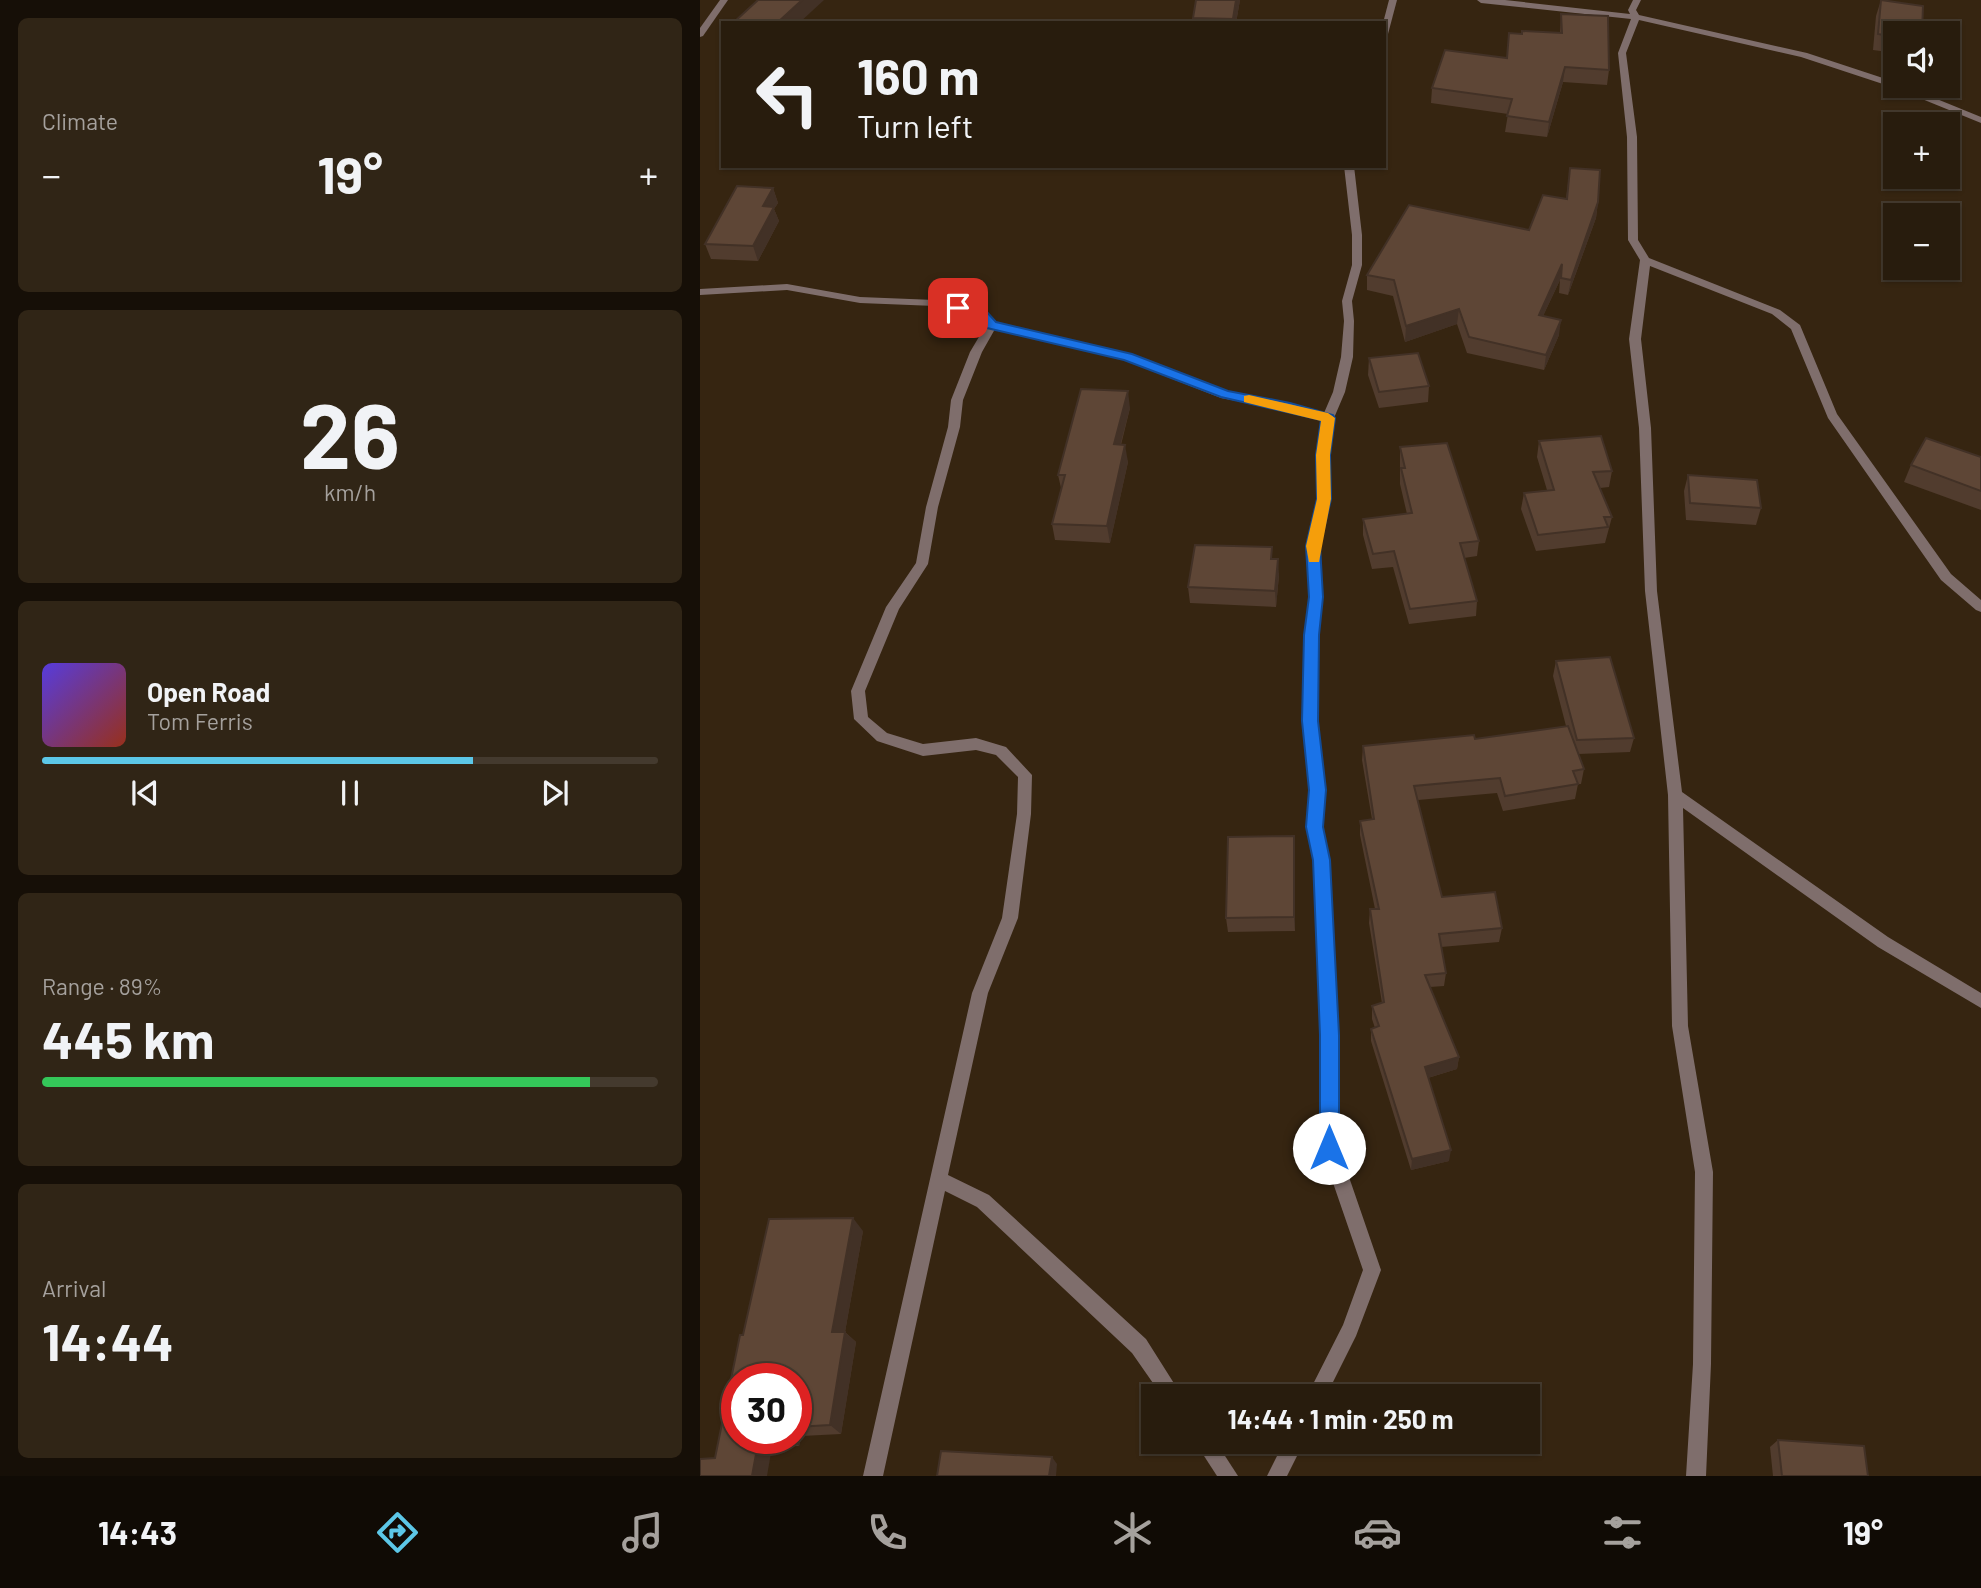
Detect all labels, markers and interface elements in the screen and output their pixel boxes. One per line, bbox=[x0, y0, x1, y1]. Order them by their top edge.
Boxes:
map controls bbox=[1883, 21, 1960, 280]
button: sound bbox=[1883, 21, 1960, 98]
text: 160 m bbox=[857, 46, 979, 105]
icon: left bbox=[742, 49, 833, 140]
text: Turn left bbox=[857, 106, 974, 144]
text: Climate bbox=[42, 107, 118, 135]
button: + bbox=[1883, 112, 1960, 189]
text: 19° bbox=[317, 142, 383, 204]
text: − bbox=[42, 151, 61, 197]
text: + bbox=[639, 151, 658, 197]
button: − bbox=[1883, 203, 1960, 280]
pin bbox=[928, 278, 988, 338]
icon: arrive bbox=[939, 289, 977, 327]
text: 26 bbox=[300, 378, 400, 487]
text: km/h bbox=[324, 478, 376, 506]
text: Open Road bbox=[147, 676, 270, 707]
text: Tom Ferris bbox=[147, 707, 253, 735]
icon: previous bbox=[126, 774, 164, 812]
icon: pause bbox=[331, 774, 369, 812]
icon: next bbox=[536, 774, 574, 812]
text: Range · 89% bbox=[42, 972, 162, 1000]
text: 445 km bbox=[42, 1007, 214, 1069]
position arrow bbox=[1292, 1111, 1366, 1185]
text: Arrival bbox=[42, 1274, 106, 1302]
text: 14:44 bbox=[42, 1309, 174, 1371]
speed limit sign: 30 bbox=[721, 1363, 812, 1454]
text: 14:44 · 1 min · 250 m bbox=[1227, 1403, 1454, 1434]
icon: directions bbox=[373, 1508, 422, 1557]
icon: music bbox=[618, 1508, 667, 1557]
icon: phone bbox=[863, 1508, 912, 1557]
icon: climate bbox=[1108, 1508, 1157, 1557]
icon: car bbox=[1353, 1508, 1402, 1557]
icon: filters bbox=[1598, 1508, 1647, 1557]
text: 14:43 bbox=[98, 1513, 177, 1551]
text: 19° bbox=[1843, 1513, 1883, 1551]

